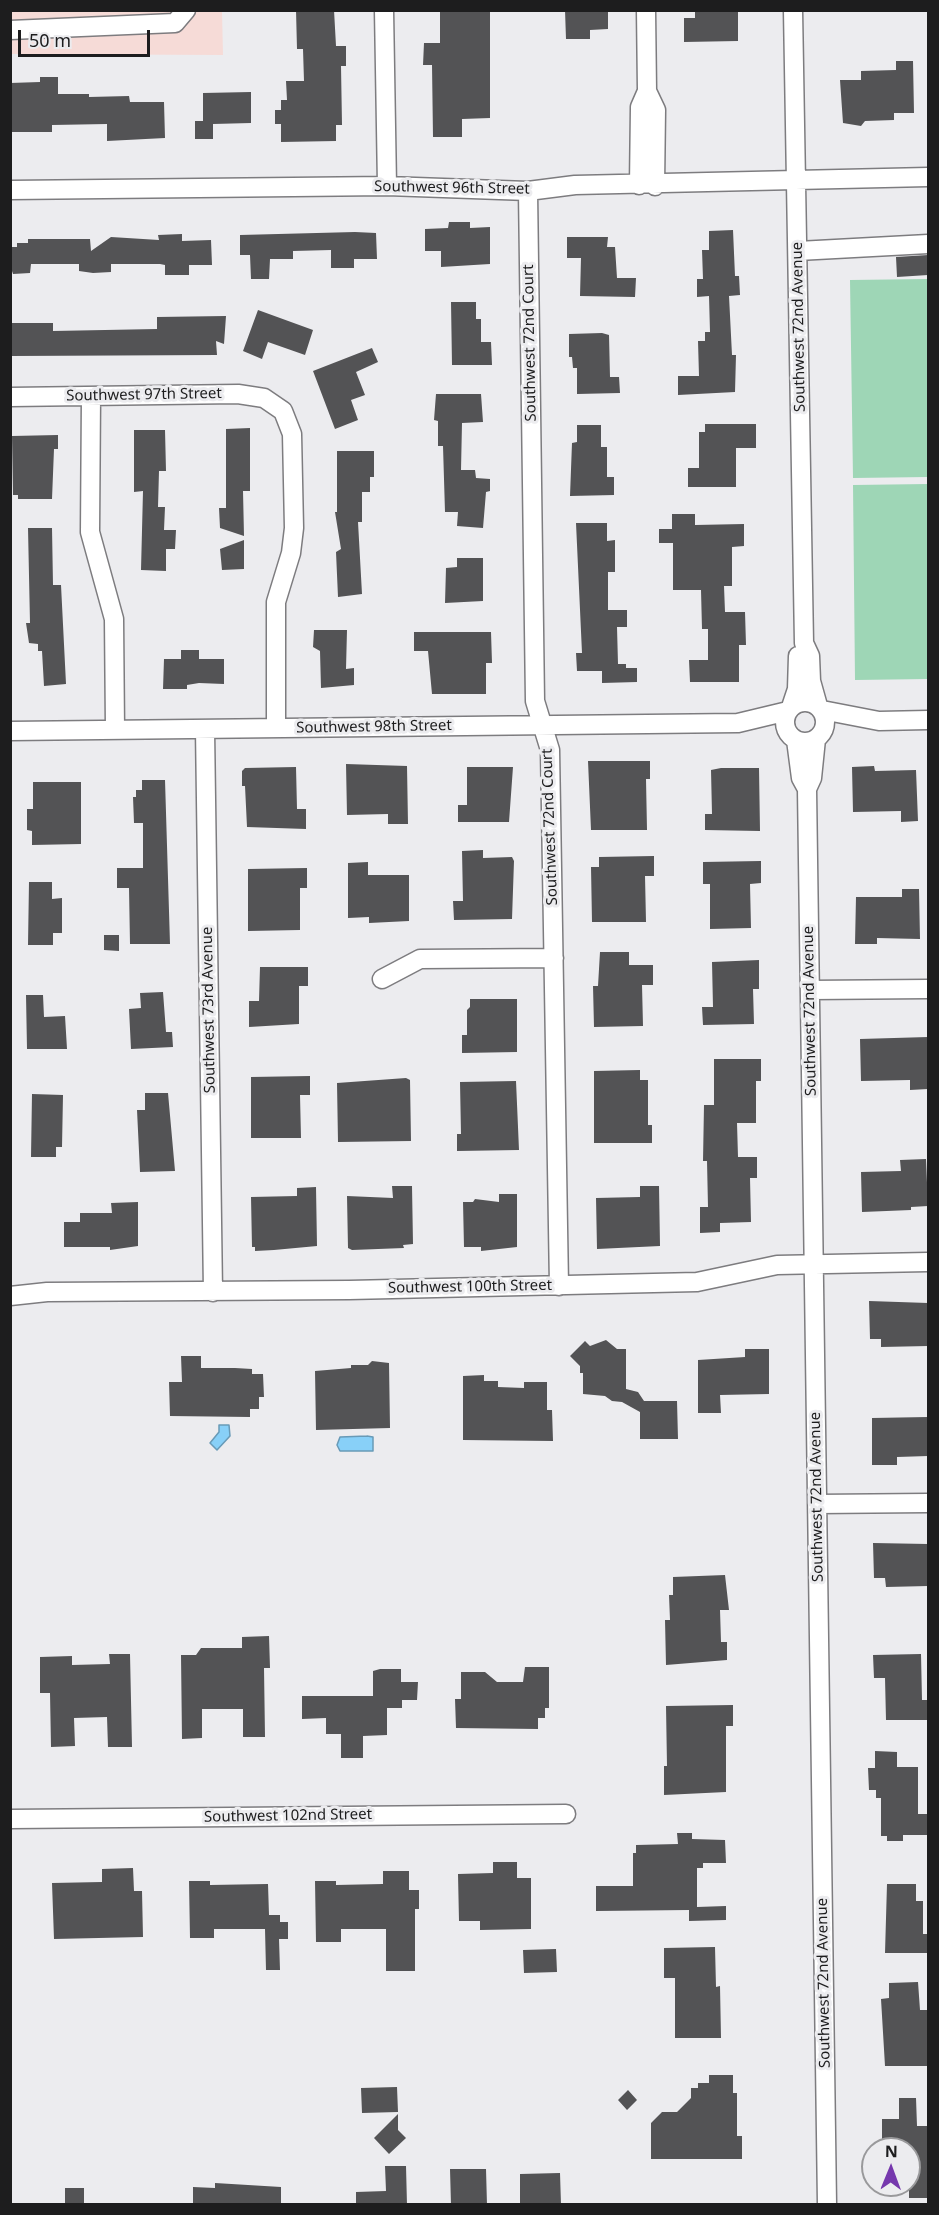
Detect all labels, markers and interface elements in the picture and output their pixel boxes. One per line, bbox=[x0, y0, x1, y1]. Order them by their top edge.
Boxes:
scale bar bbox=[21, 18, 153, 56]
text: 50 m bbox=[29, 28, 71, 52]
street label: Southwest 96th Street bbox=[374, 178, 530, 198]
street label: Southwest 72nd Avenue bbox=[789, 242, 809, 412]
street label: Southwest 72nd Court bbox=[520, 264, 540, 422]
street label: Southwest 97th Street bbox=[66, 385, 222, 405]
street label: Southwest 98th Street bbox=[296, 717, 452, 737]
street label: Southwest 72nd Court bbox=[538, 748, 562, 906]
street label: Southwest 73rd Avenue bbox=[199, 926, 219, 1094]
street label: Southwest 72nd Avenue bbox=[800, 926, 820, 1096]
street label: Southwest 100th Street bbox=[388, 1277, 552, 1297]
street label: Southwest 72nd Avenue bbox=[807, 1412, 827, 1582]
street label: Southwest 102nd Street bbox=[204, 1806, 372, 1826]
street label: Southwest 72nd Avenue bbox=[814, 1898, 834, 2068]
north arrow bbox=[861, 2137, 921, 2197]
text: N bbox=[885, 2140, 898, 2162]

